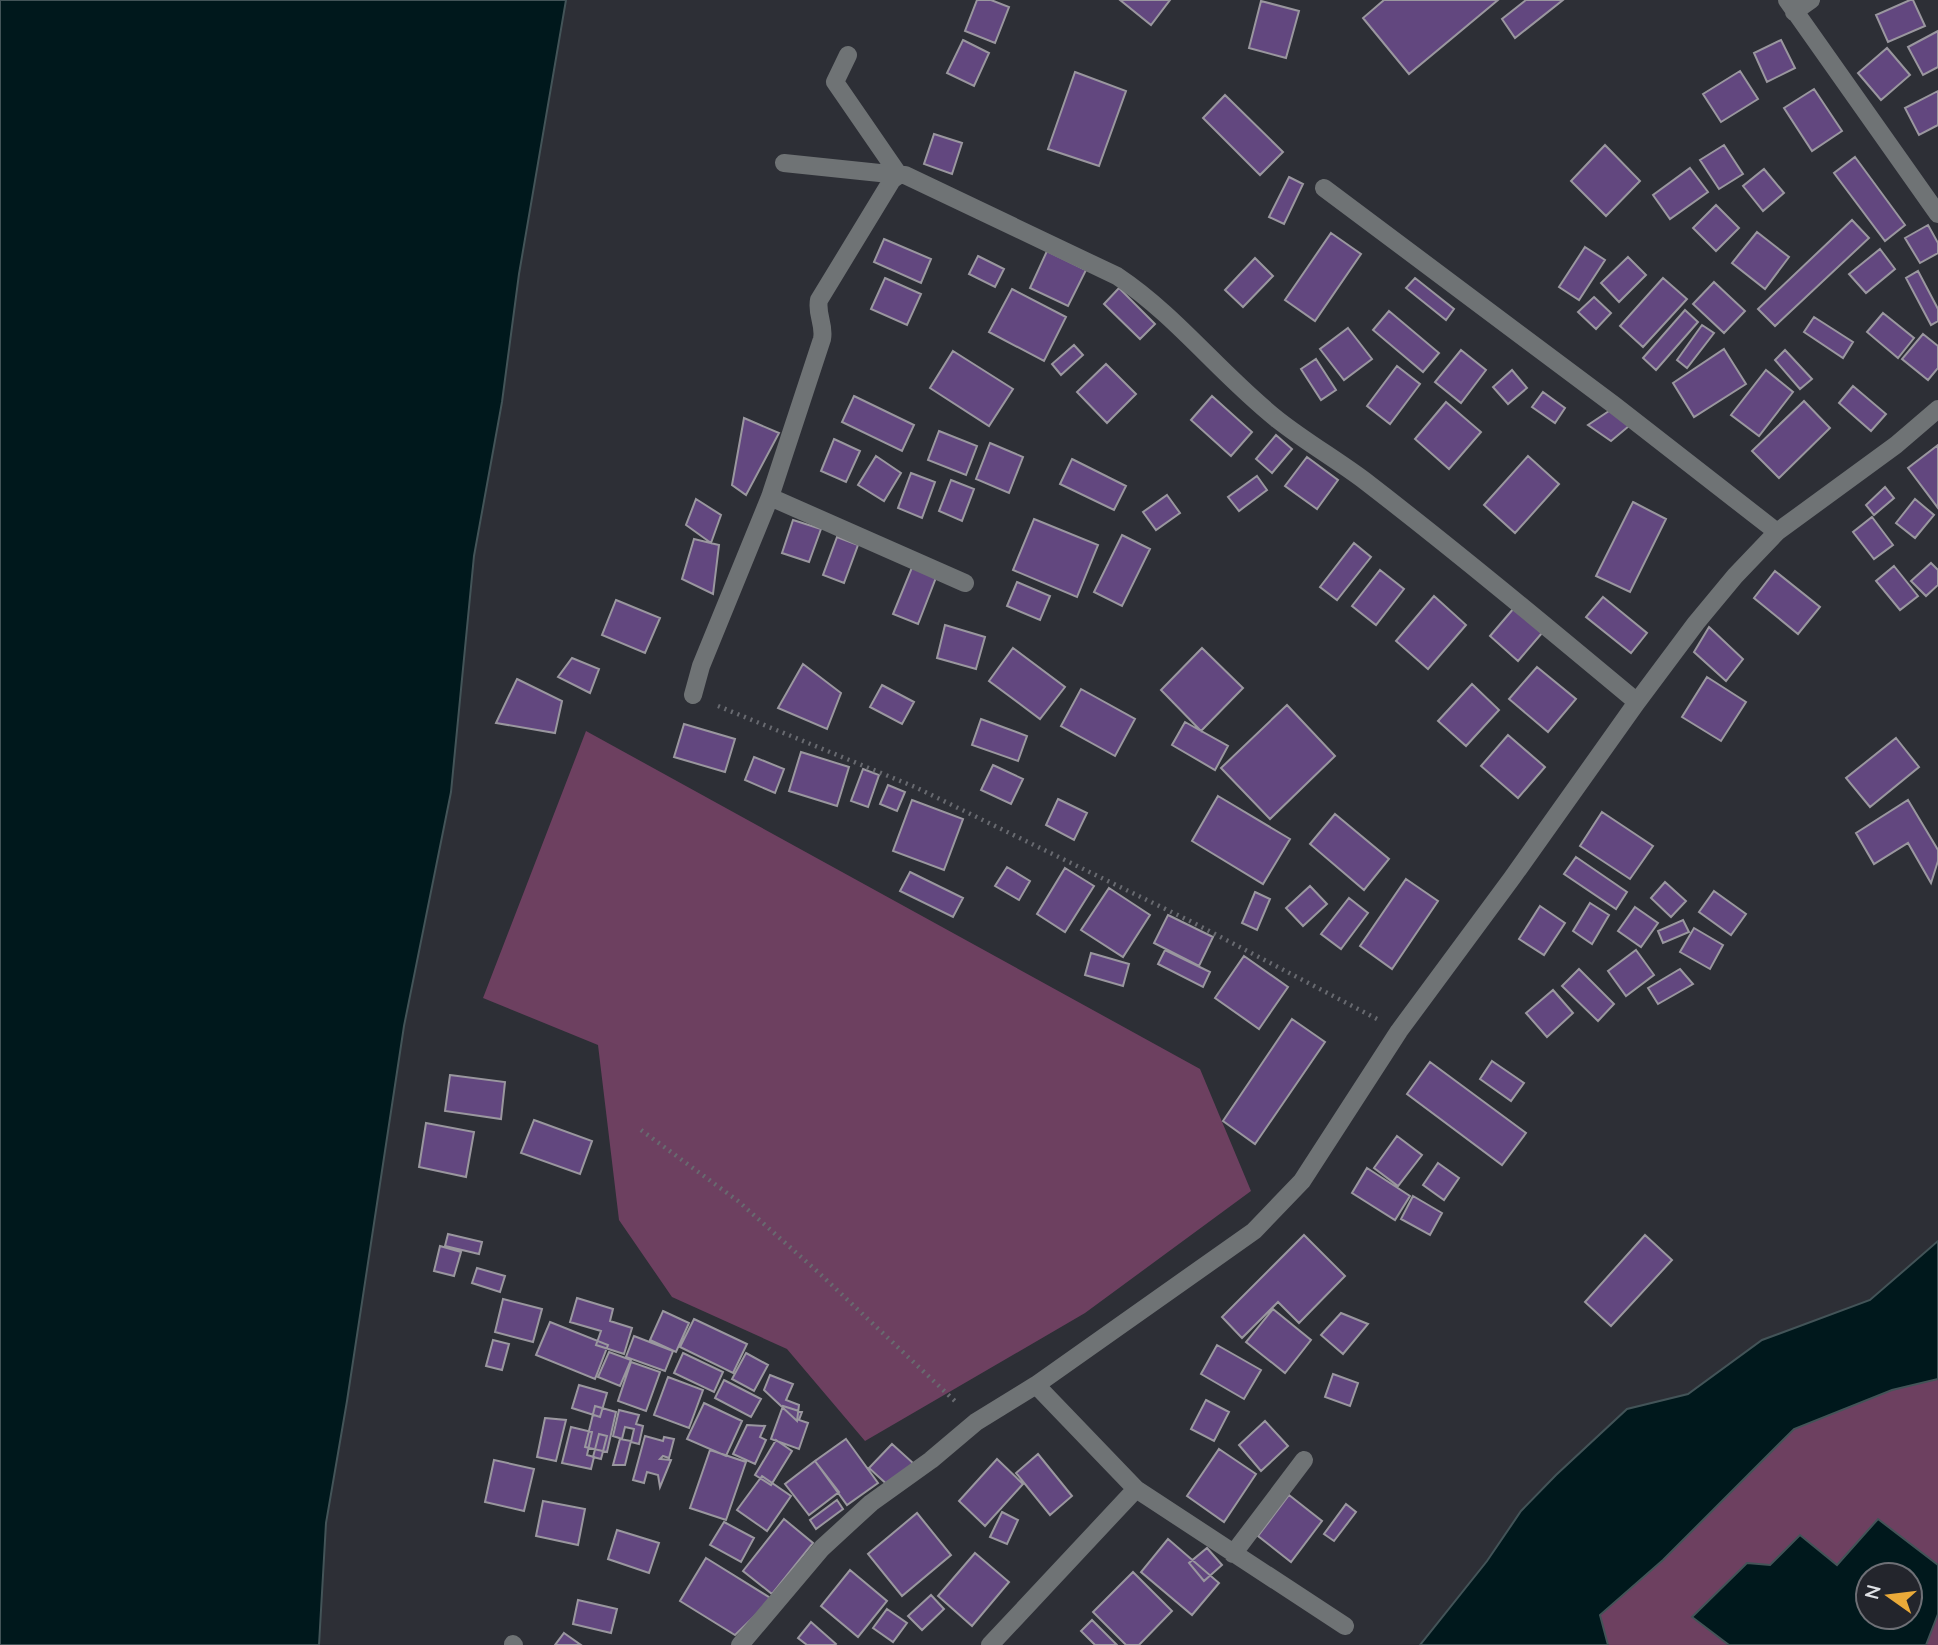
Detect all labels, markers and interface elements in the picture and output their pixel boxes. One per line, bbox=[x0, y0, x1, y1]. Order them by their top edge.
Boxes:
north arrow bbox=[1854, 1561, 1924, 1631]
text: N bbox=[1859, 1582, 1888, 1602]

